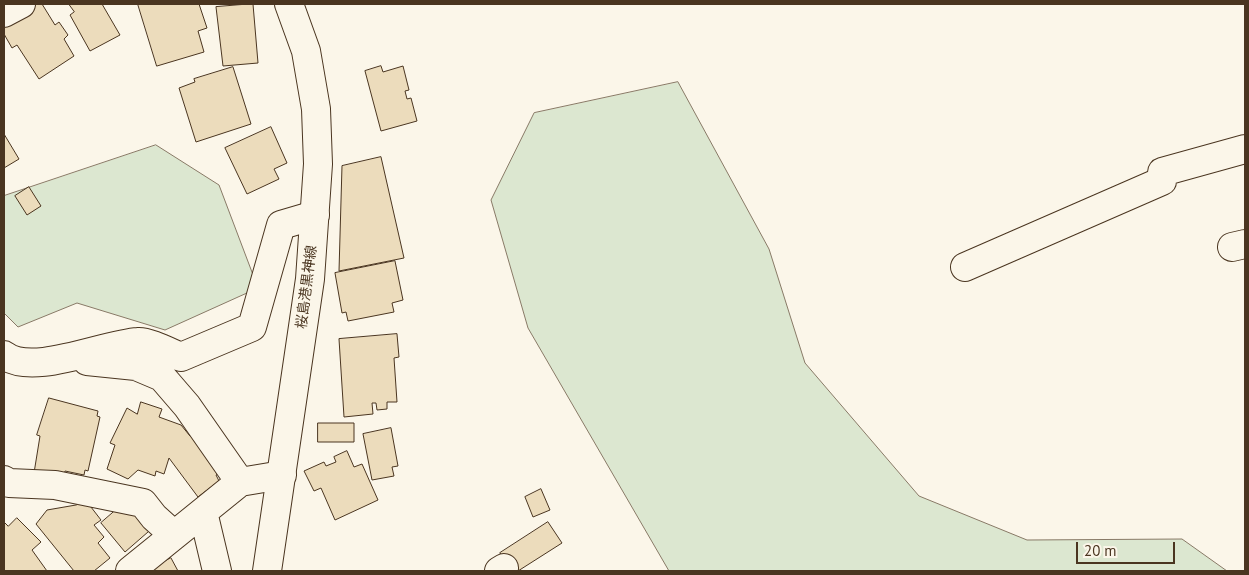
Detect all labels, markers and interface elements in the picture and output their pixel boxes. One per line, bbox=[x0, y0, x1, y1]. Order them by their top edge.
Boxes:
street label: 桜島港黒神線 bbox=[294, 244, 320, 330]
scale bar bbox=[1079, 532, 1178, 564]
text: 20 m bbox=[1084, 541, 1117, 560]

